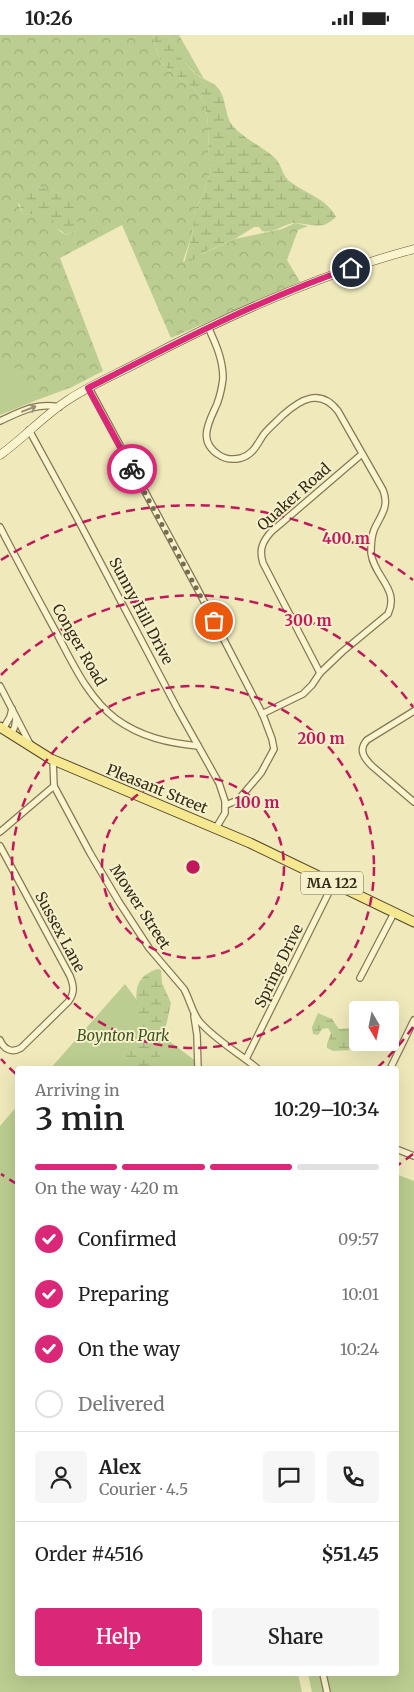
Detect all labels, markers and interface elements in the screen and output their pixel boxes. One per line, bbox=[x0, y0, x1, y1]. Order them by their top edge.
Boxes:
text: 10:26 bbox=[25, 6, 73, 30]
pin bbox=[330, 247, 372, 289]
icon: home bbox=[337, 254, 365, 282]
one-way arrow bbox=[20, 404, 36, 413]
courier bbox=[107, 444, 157, 494]
icon: bike bbox=[118, 455, 146, 483]
street label: Quaker Road bbox=[253, 459, 334, 535]
text: 400 m bbox=[322, 529, 370, 548]
street label: Sunny Hill Drive bbox=[105, 554, 178, 668]
street label: Conger Road bbox=[48, 600, 111, 689]
pin bbox=[193, 600, 235, 642]
icon: bag bbox=[200, 607, 228, 635]
text: 300 m bbox=[284, 611, 332, 630]
text: 200 m bbox=[297, 729, 345, 748]
street label: Pleasant Street bbox=[104, 760, 211, 818]
text: 100 m bbox=[235, 793, 279, 812]
centre of rings bbox=[184, 858, 202, 876]
street label: Mower Street bbox=[106, 861, 175, 953]
road number: MA 122 bbox=[301, 871, 363, 895]
street label: Sussex Lane bbox=[31, 888, 90, 976]
street label: Spring Drive bbox=[250, 921, 307, 1011]
north arrow bbox=[349, 1001, 399, 1051]
map controls bbox=[349, 1001, 399, 1051]
park label: Boynton Park bbox=[77, 1026, 170, 1045]
text: Arriving in bbox=[35, 1080, 120, 1100]
text: 10:29–10:34 bbox=[274, 1097, 379, 1121]
text: 3 min bbox=[35, 1099, 125, 1139]
text: On the way · 420 m bbox=[35, 1178, 179, 1198]
icon: check bbox=[35, 1225, 63, 1253]
text: Confirmed bbox=[78, 1227, 176, 1251]
text: 09:57 bbox=[338, 1229, 379, 1249]
icon: check bbox=[35, 1280, 63, 1308]
text: Preparing bbox=[78, 1282, 169, 1306]
text: 10:01 bbox=[342, 1284, 379, 1304]
icon: check bbox=[35, 1335, 63, 1363]
text: On the way bbox=[78, 1337, 180, 1361]
text: 10:24 bbox=[340, 1339, 379, 1359]
text: Delivered bbox=[78, 1392, 165, 1416]
button: person bbox=[35, 1451, 87, 1503]
button: chat bbox=[263, 1451, 315, 1503]
button: phone bbox=[327, 1451, 379, 1503]
text: Alex bbox=[99, 1455, 141, 1479]
text: Courier · 4.5 bbox=[99, 1479, 188, 1499]
text: Order #4516 bbox=[35, 1542, 144, 1566]
text: $51.45 bbox=[321, 1542, 379, 1566]
button: Help bbox=[35, 1608, 202, 1666]
button: Share bbox=[212, 1608, 379, 1666]

